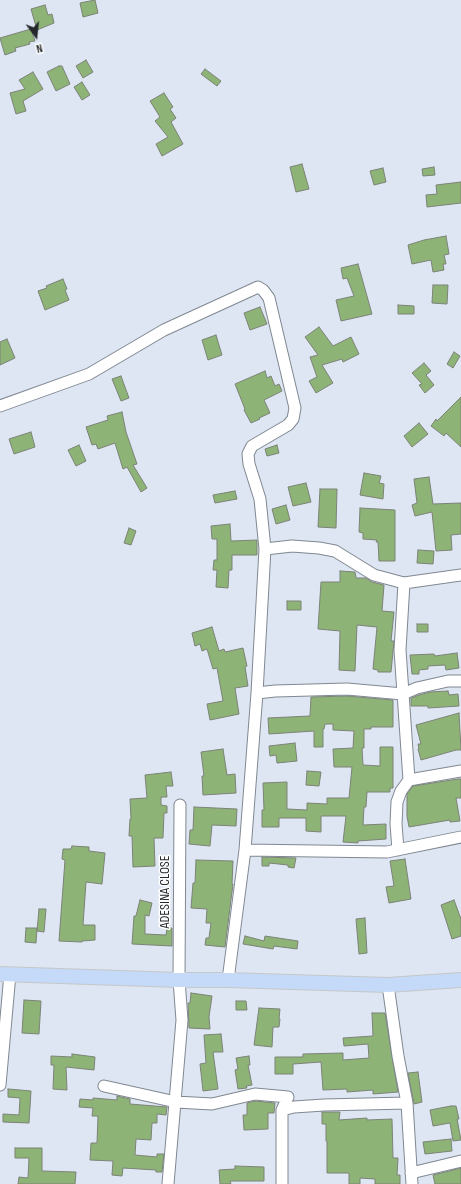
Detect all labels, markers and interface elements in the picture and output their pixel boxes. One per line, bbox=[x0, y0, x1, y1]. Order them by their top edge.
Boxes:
north arrow bbox=[16, 16, 56, 56]
text: N bbox=[35, 41, 44, 55]
street label: ADESINA CLOSE bbox=[157, 855, 173, 929]

